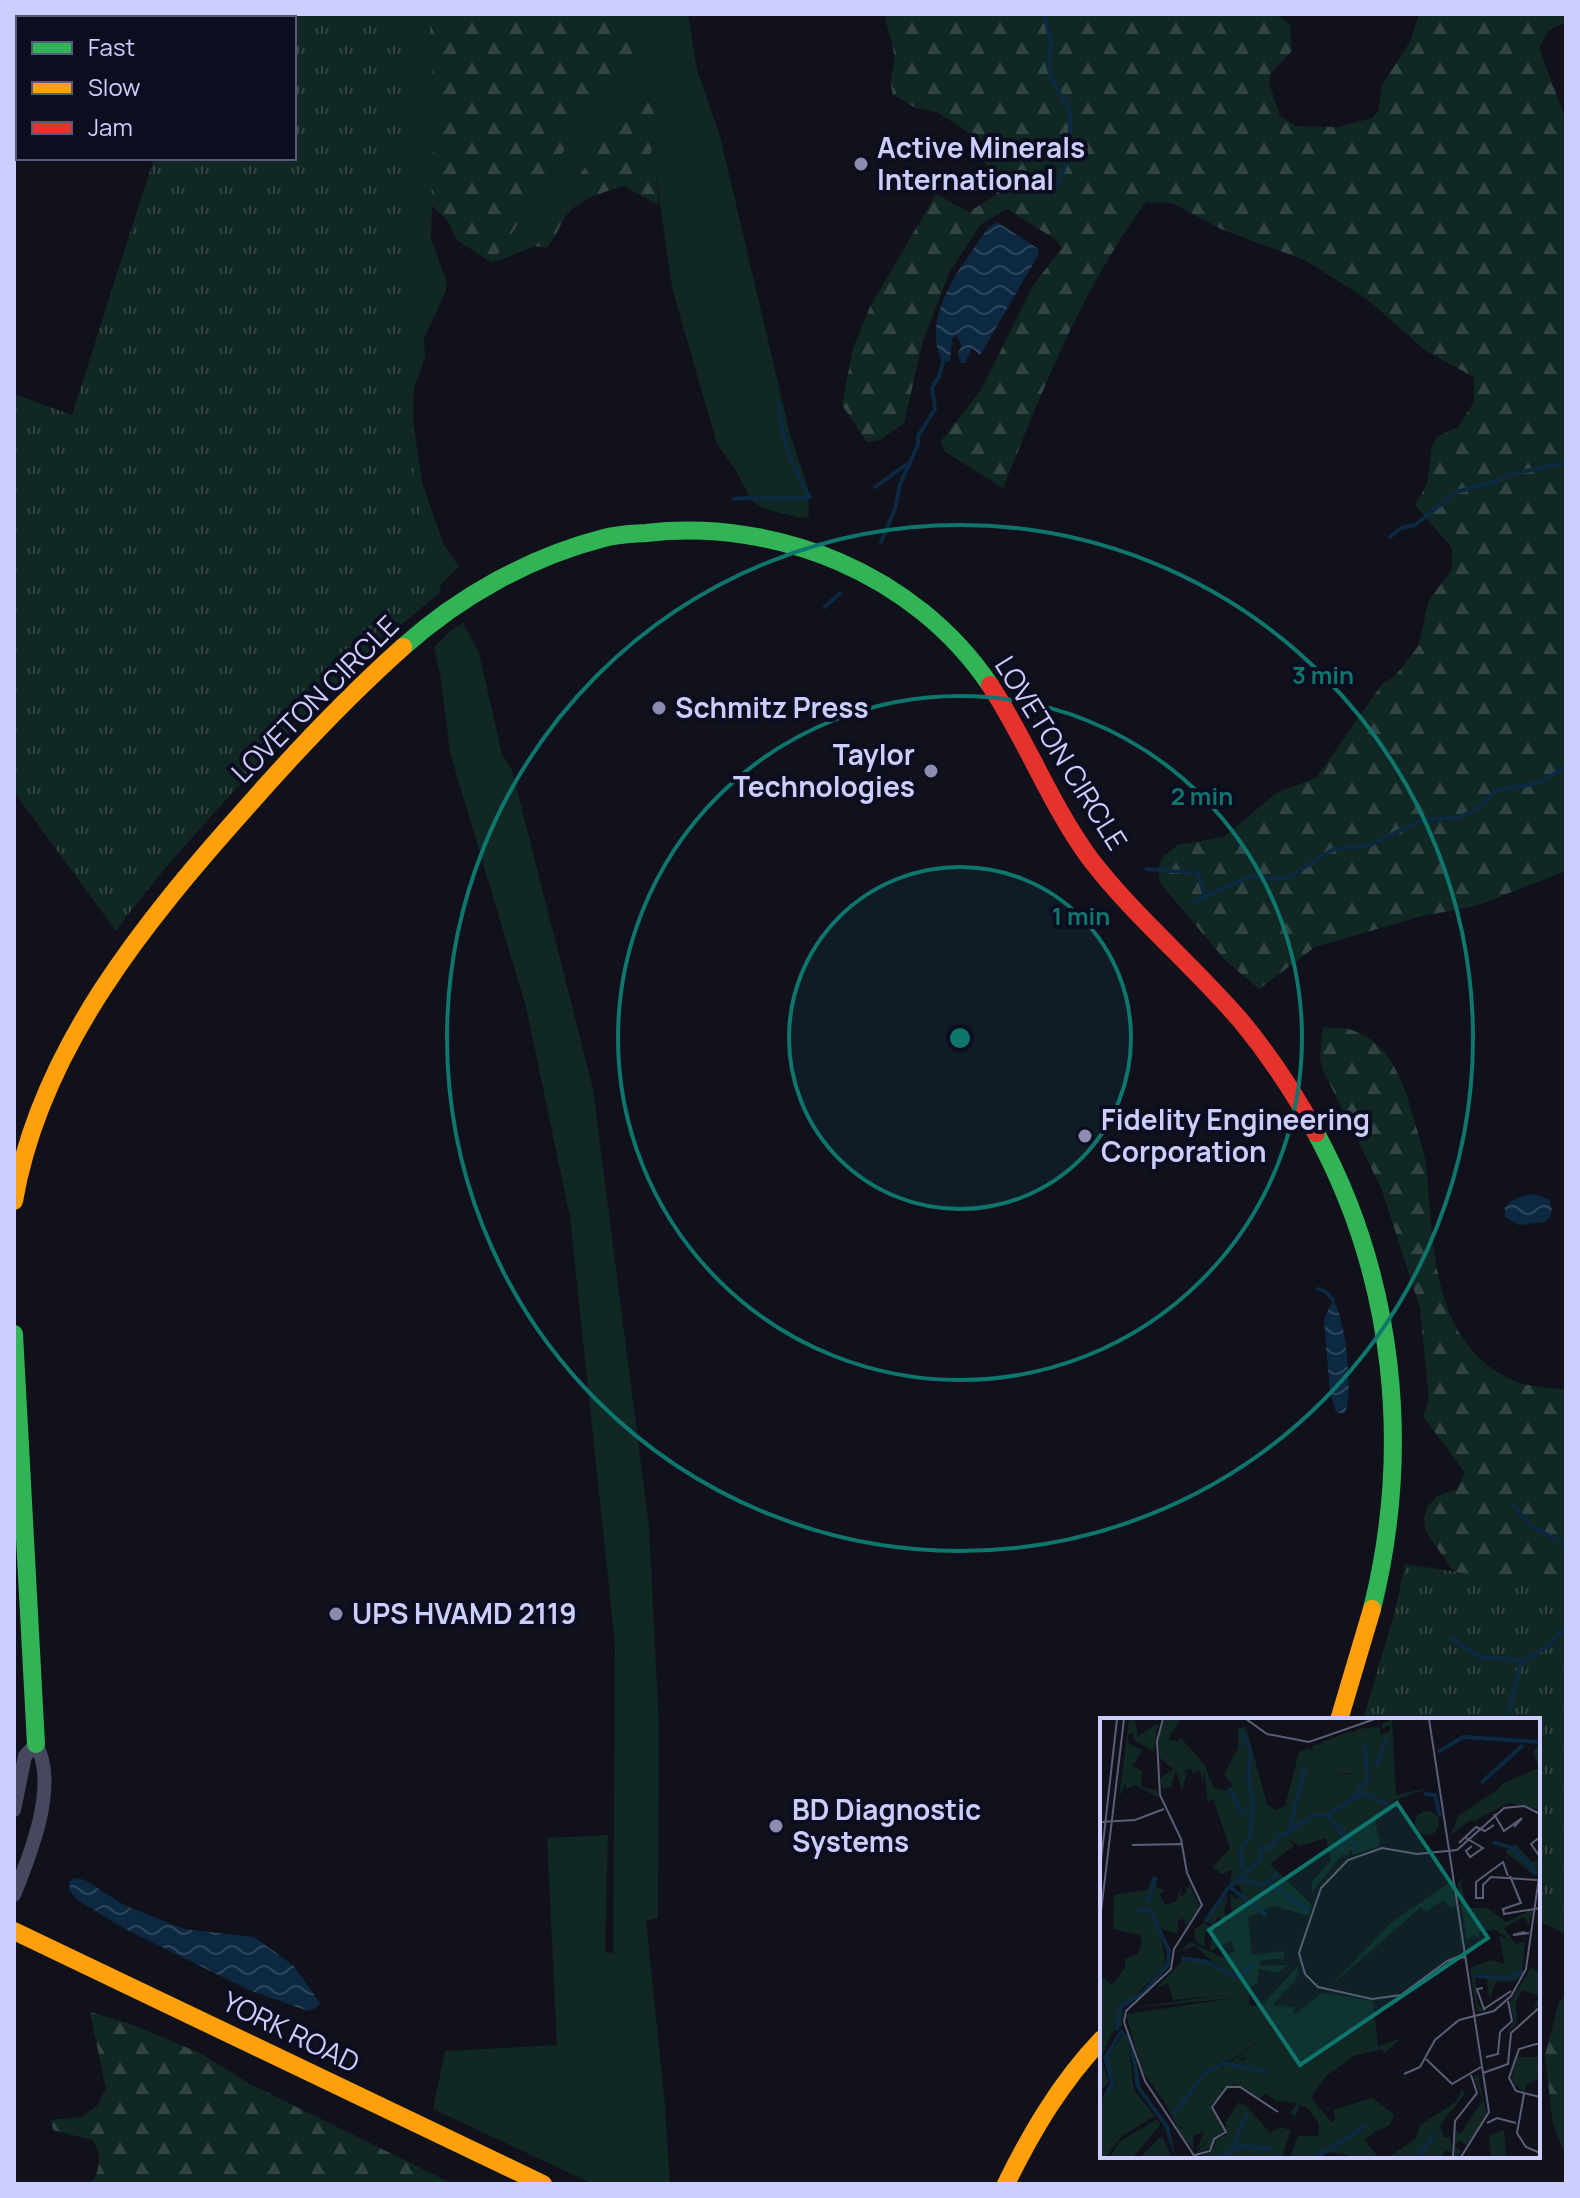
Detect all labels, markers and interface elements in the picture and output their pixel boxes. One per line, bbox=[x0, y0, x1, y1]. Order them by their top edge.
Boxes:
legend bbox=[16, 16, 296, 160]
text: Fast bbox=[88, 30, 135, 63]
text: Slow bbox=[88, 70, 141, 103]
text: Jam bbox=[88, 110, 133, 143]
place label: Active Minerals International bbox=[877, 128, 1085, 198]
marker: Active Minerals International bbox=[852, 155, 870, 173]
street label: LOVETON CIRCLE bbox=[222, 606, 406, 790]
street label: LOVETON CIRCLE bbox=[987, 648, 1137, 857]
text: 3 min bbox=[1292, 658, 1354, 691]
place label: Schmitz Press bbox=[675, 688, 869, 726]
marker: Schmitz Press bbox=[650, 699, 668, 717]
place label: Taylor Technologies bbox=[733, 735, 915, 805]
marker: Taylor Technologies bbox=[922, 762, 940, 780]
text: 2 min bbox=[1171, 779, 1233, 812]
text: 1 min bbox=[1052, 899, 1110, 932]
centre of rings bbox=[946, 1024, 974, 1052]
place label: Fidelity Engineering Corporation bbox=[1101, 1100, 1370, 1170]
marker: Fidelity Engineering Corporation bbox=[1076, 1127, 1094, 1145]
place label: UPS HVAMD 2119 bbox=[352, 1594, 577, 1632]
marker: UPS HVAMD 2119 bbox=[327, 1605, 345, 1623]
inset map bbox=[1100, 1718, 1540, 2158]
place label: BD Diagnostic Systems bbox=[792, 1790, 981, 1860]
marker: BD Diagnostic Systems bbox=[767, 1817, 785, 1835]
street label: YORK ROAD bbox=[217, 1982, 366, 2081]

